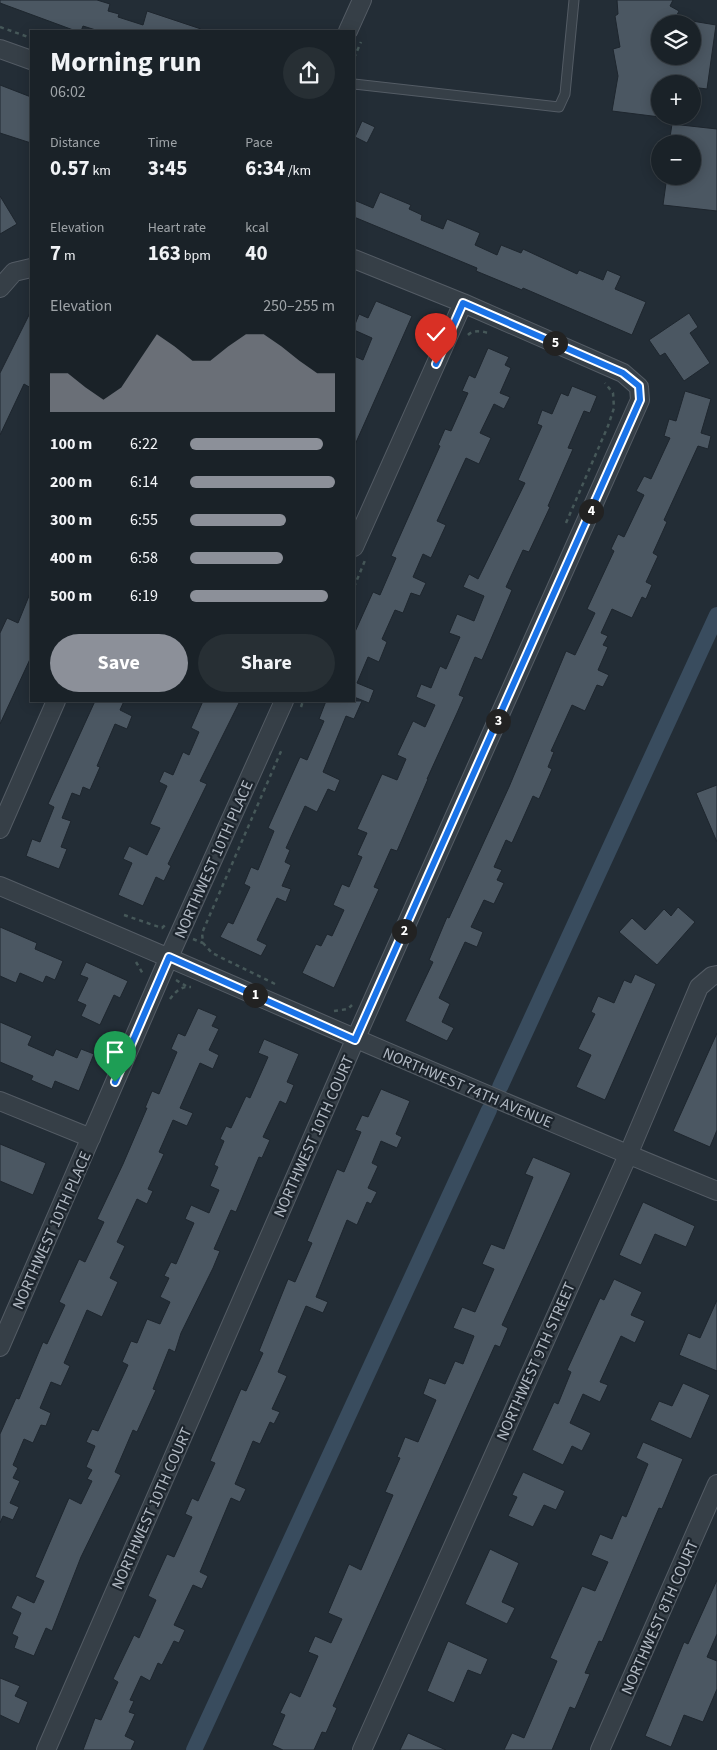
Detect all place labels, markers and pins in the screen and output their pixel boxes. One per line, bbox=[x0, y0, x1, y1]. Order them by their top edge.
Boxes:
pin bbox=[415, 313, 457, 364]
pin: 5 bbox=[542, 330, 568, 356]
pin: 4 bbox=[578, 498, 604, 524]
pin: 3 bbox=[486, 708, 510, 734]
pin: 2 bbox=[392, 918, 416, 944]
pin: 1 bbox=[242, 982, 268, 1008]
pin bbox=[94, 1031, 136, 1082]

